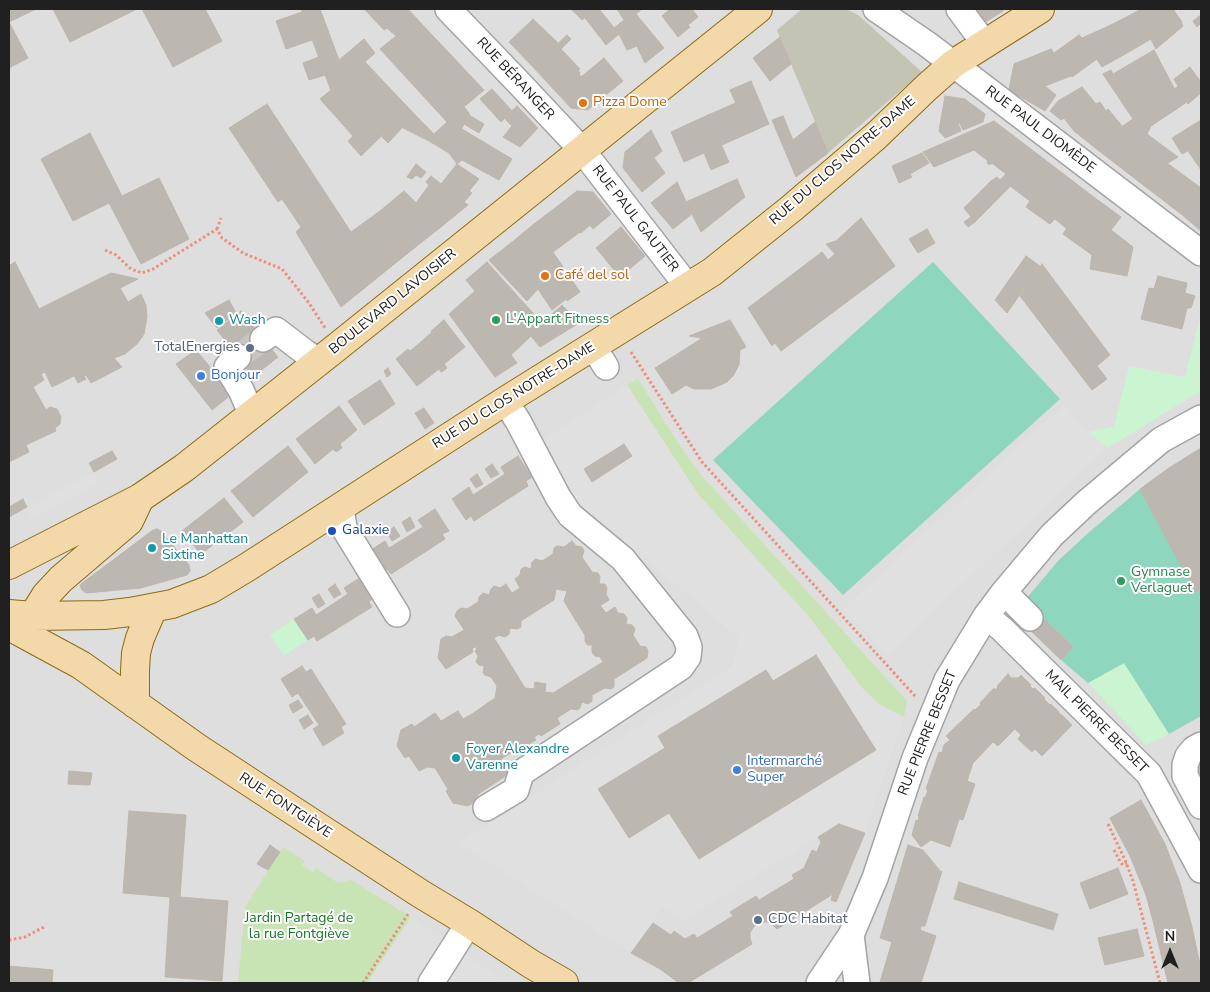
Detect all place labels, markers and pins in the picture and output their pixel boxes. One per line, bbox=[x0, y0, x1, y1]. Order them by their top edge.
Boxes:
place label: Pizza Dome bbox=[593, 95, 667, 111]
marker: Pizza Dome bbox=[577, 97, 589, 109]
place label: Café del sol bbox=[555, 268, 629, 284]
marker: Café del sol bbox=[539, 270, 551, 282]
place label: L'Appart Fitness bbox=[506, 312, 609, 328]
place label: Wash bbox=[229, 313, 266, 329]
marker: L'Appart Fitness bbox=[490, 314, 502, 326]
marker: Wash bbox=[213, 315, 225, 327]
place label: TotalEnergies bbox=[154, 340, 240, 356]
marker: TotalEnergies bbox=[244, 342, 256, 354]
place label: Bonjour bbox=[211, 368, 260, 384]
marker: Bonjour bbox=[195, 370, 207, 382]
place label: Galaxie bbox=[342, 523, 389, 539]
marker: Galaxie bbox=[326, 525, 338, 537]
place label: Le Manhattan Sixtine bbox=[162, 532, 248, 564]
marker: Le Manhattan Sixtine bbox=[146, 542, 158, 554]
place label: Gymnase Verlaguet bbox=[1131, 565, 1192, 598]
marker: Gymnase Verlaguet bbox=[1115, 575, 1127, 587]
place label: Foyer Alexandre Varenne bbox=[466, 742, 569, 774]
marker: Foyer Alexandre Varenne bbox=[450, 752, 462, 764]
place label: Intermarché Super bbox=[747, 754, 822, 786]
marker: Intermarché Super bbox=[731, 764, 743, 776]
place label: CDC Habitat bbox=[768, 912, 848, 928]
marker: CDC Habitat bbox=[752, 914, 764, 926]

